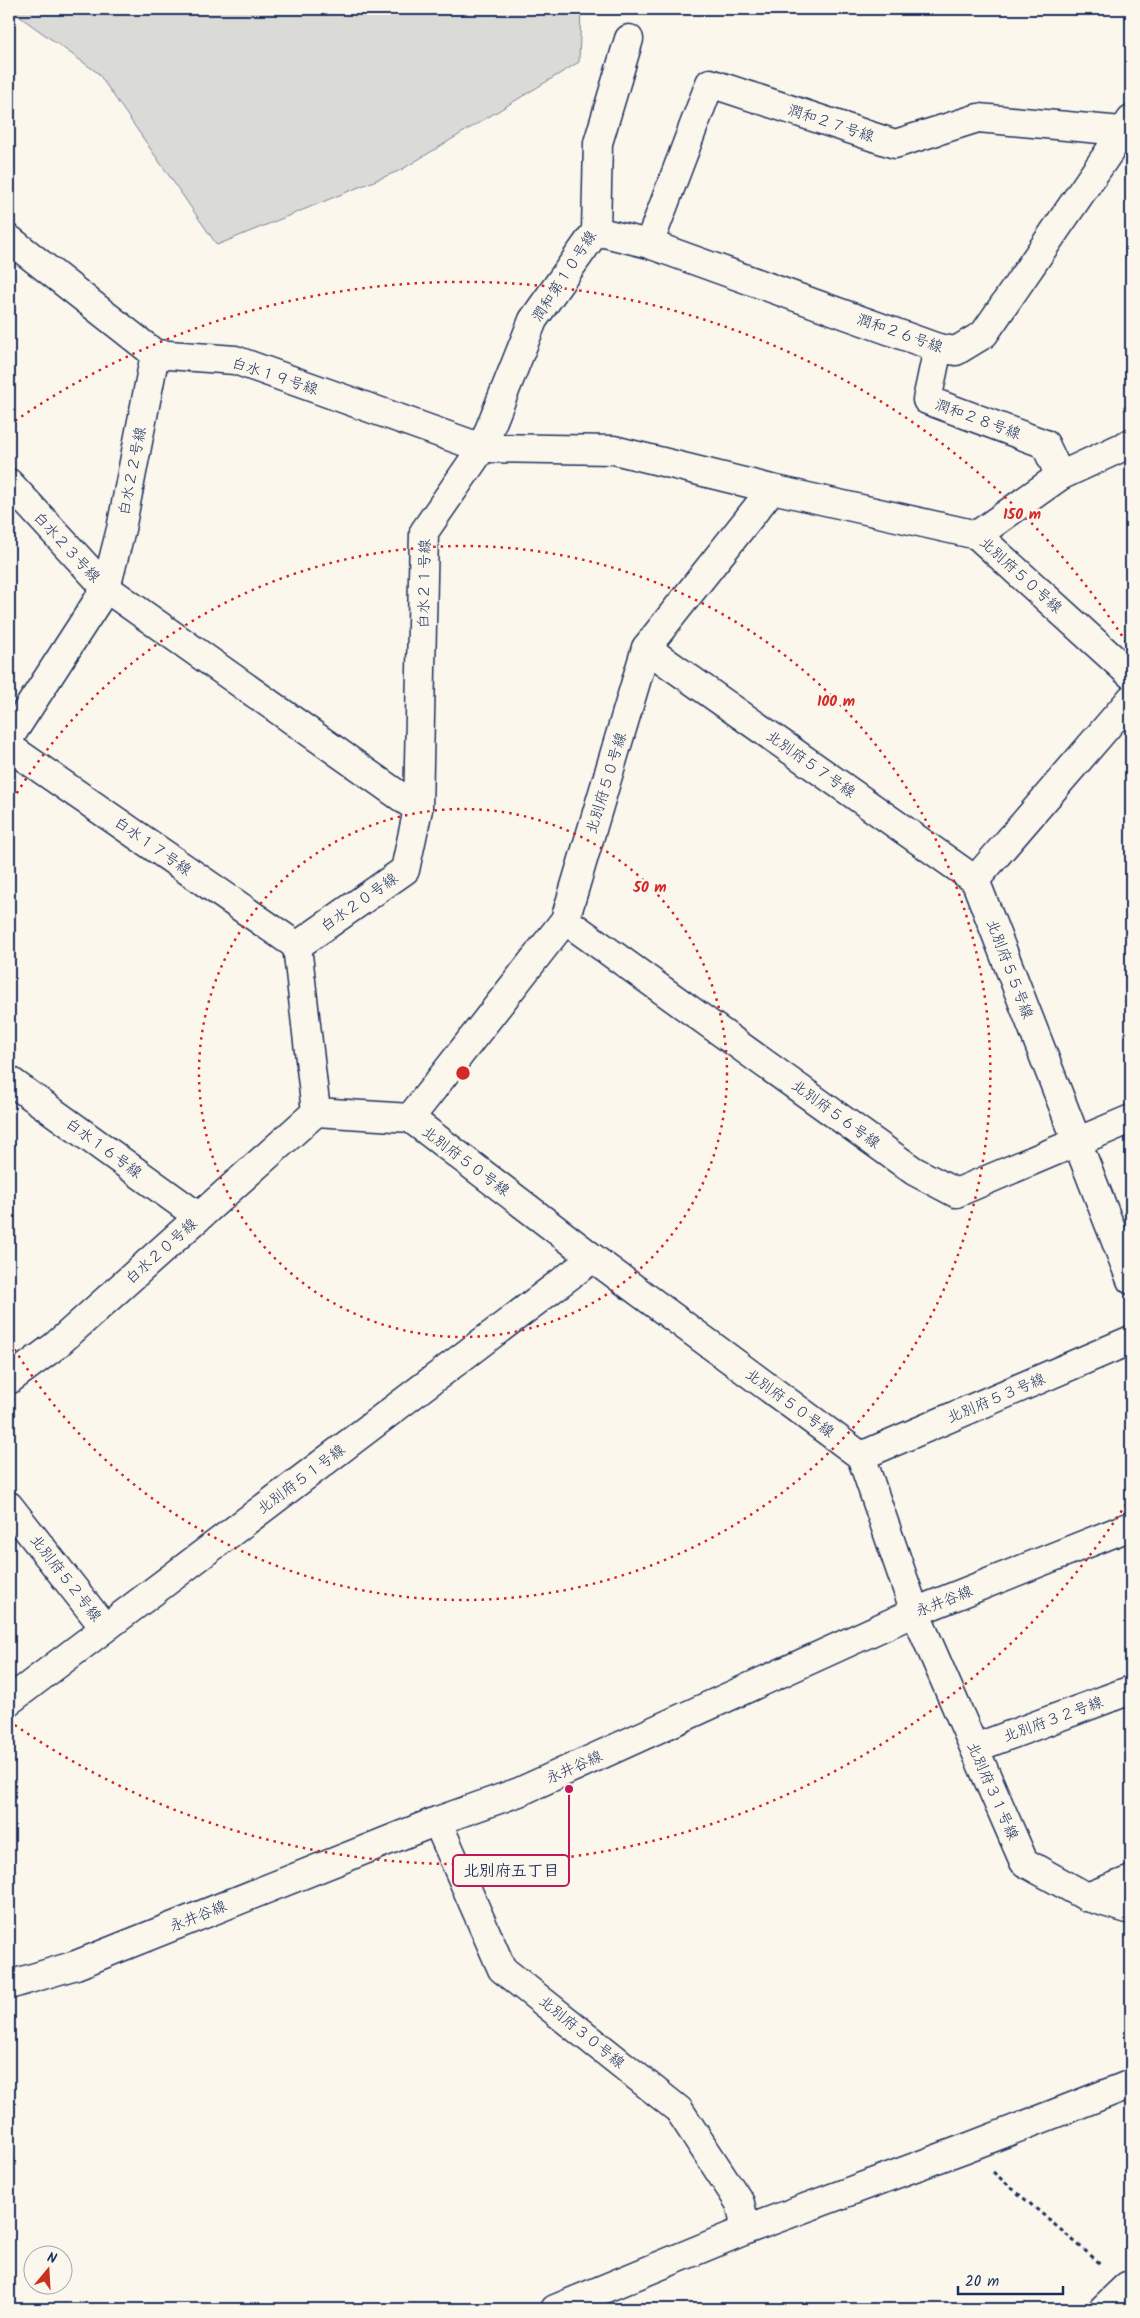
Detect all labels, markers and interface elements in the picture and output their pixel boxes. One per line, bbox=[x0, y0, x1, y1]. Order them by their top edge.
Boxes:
street label: 潤和２７号線 bbox=[784, 99, 877, 149]
street label: 潤和第１０号線 bbox=[526, 226, 604, 327]
street label: 潤和２６号線 bbox=[853, 308, 946, 360]
street label: 白水１９号線 bbox=[228, 352, 321, 402]
street label: 潤和２８号線 bbox=[931, 393, 1024, 447]
street label: 白水２２号線 bbox=[113, 425, 153, 518]
text: 150 m bbox=[1003, 503, 1041, 527]
street label: 白水２３号線 bbox=[27, 507, 106, 589]
street label: 北別府５０号線 bbox=[973, 532, 1067, 620]
street label: 白水２１号線 bbox=[412, 539, 438, 629]
text: 100 m bbox=[817, 690, 855, 714]
street label: 北別府５７号線 bbox=[761, 725, 860, 805]
street label: 北別府５０号線 bbox=[580, 730, 634, 837]
street label: 白水１７号線 bbox=[109, 811, 196, 882]
street label: 白水２０号線 bbox=[316, 867, 403, 938]
text: 50 m bbox=[632, 876, 667, 900]
street label: 北別府５５号線 bbox=[979, 916, 1039, 1023]
centre of rings bbox=[454, 1064, 472, 1082]
street label: 北別府５６号線 bbox=[786, 1074, 885, 1155]
street label: 白水１６号線 bbox=[60, 1113, 147, 1185]
street label: 北別府５０号線 bbox=[416, 1121, 515, 1203]
street label: 白水２０号線 bbox=[120, 1213, 203, 1291]
street label: 北別府５０号線 bbox=[740, 1363, 839, 1444]
street label: 北別府５３号線 bbox=[943, 1367, 1049, 1430]
street label: 北別府５１号線 bbox=[252, 1439, 351, 1521]
street label: 北別府５２号線 bbox=[23, 1530, 107, 1627]
street label: 永井谷線 bbox=[912, 1580, 977, 1624]
street label: 北別府３２号線 bbox=[1000, 1691, 1107, 1749]
street label: 北別府３１号線 bbox=[960, 1739, 1024, 1844]
street label: 永井谷線 bbox=[542, 1745, 607, 1791]
callout: 北別府五丁目 bbox=[453, 1855, 569, 1886]
text: 北別府五丁目 bbox=[463, 1859, 559, 1884]
street label: 永井谷線 bbox=[166, 1895, 231, 1939]
street label: 北別府３０号線 bbox=[533, 1990, 630, 2075]
north arrow bbox=[22, 2246, 72, 2296]
text: N bbox=[44, 2247, 59, 2270]
scale bar bbox=[958, 2263, 1062, 2295]
text: 20 m bbox=[965, 2270, 999, 2294]

